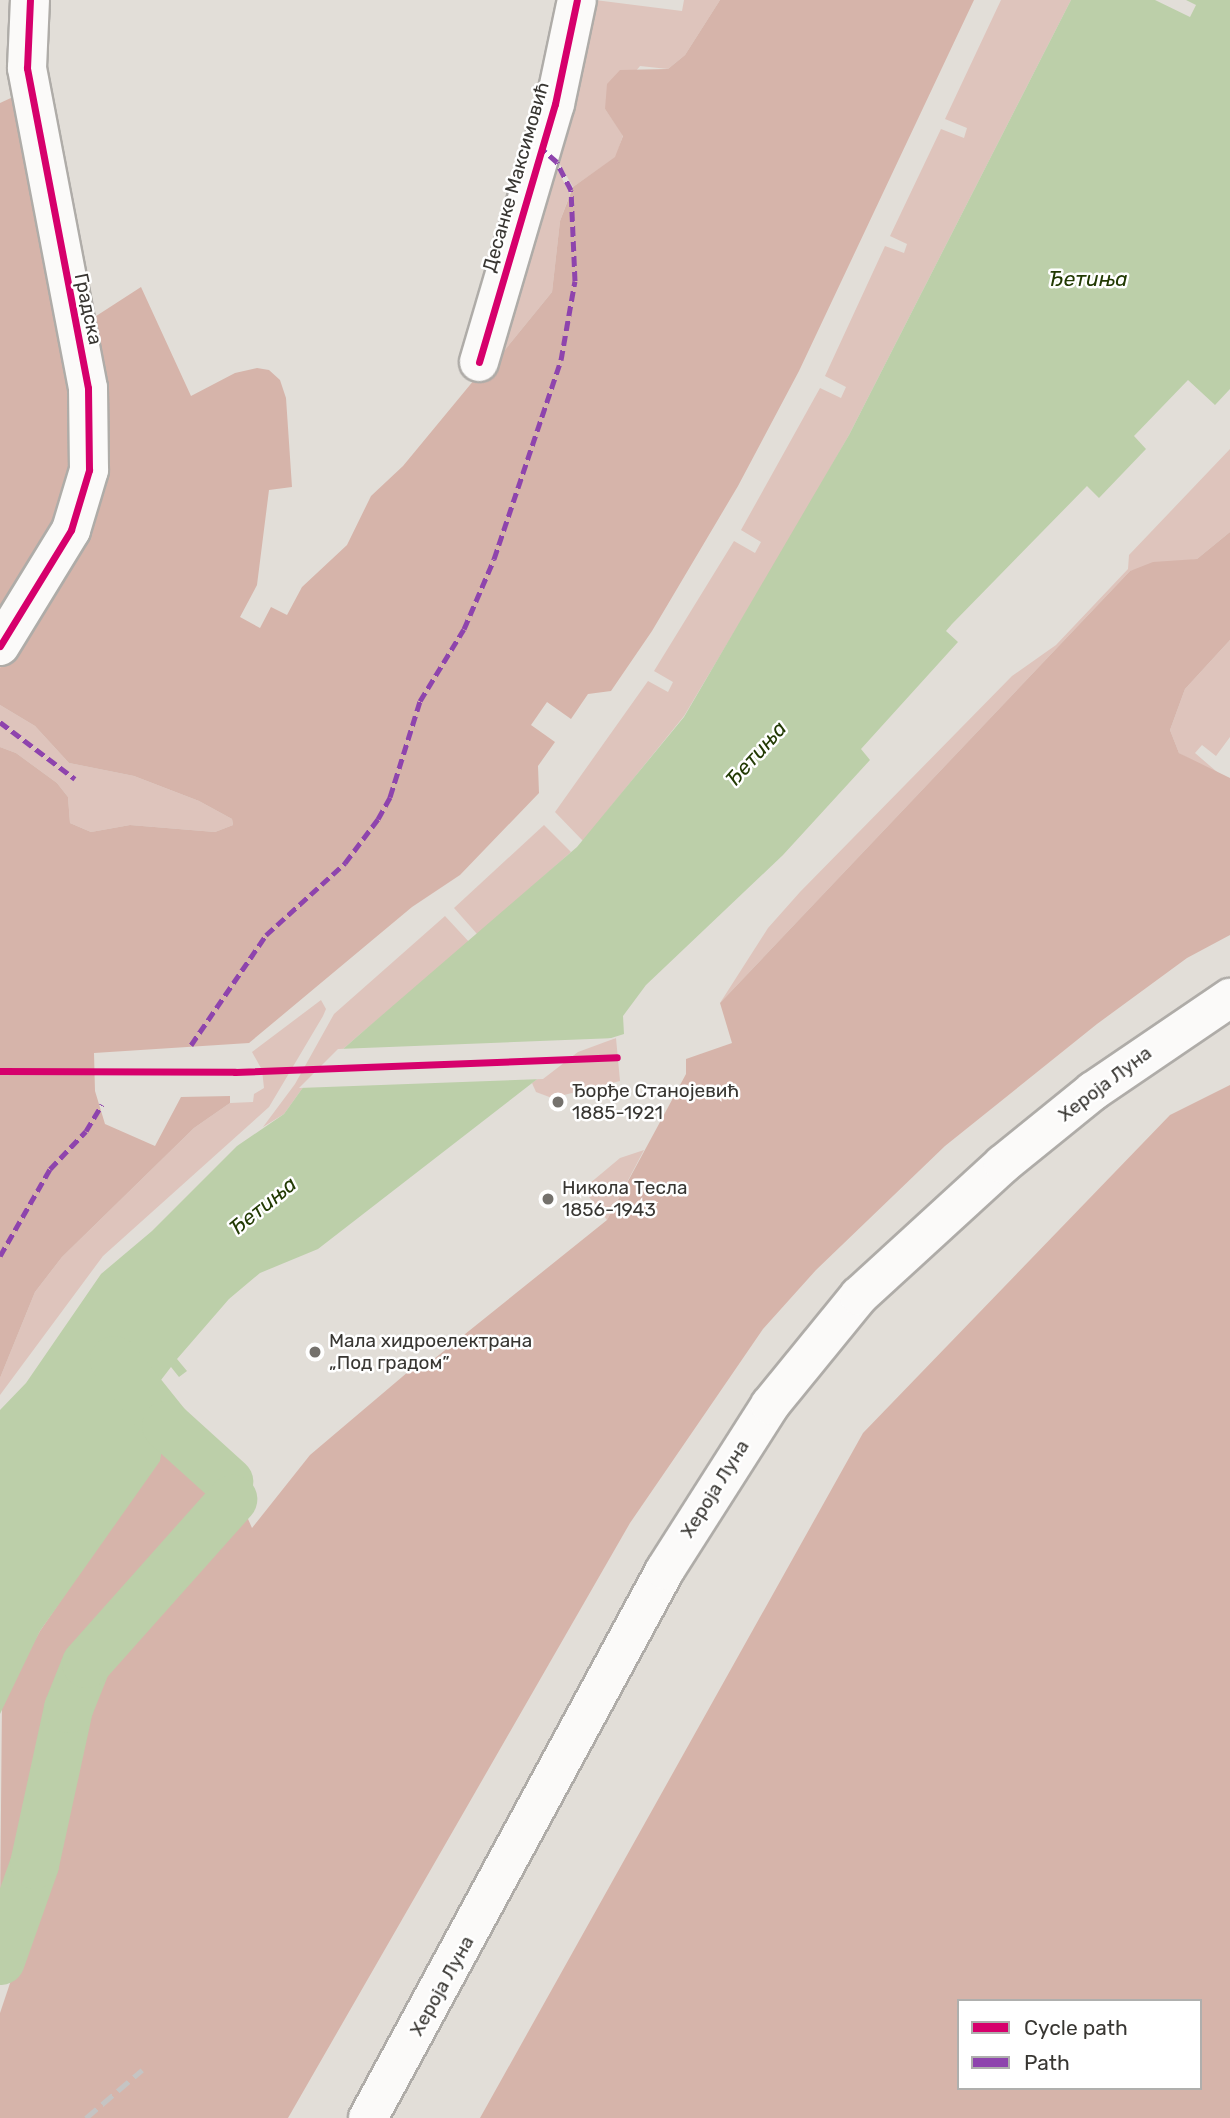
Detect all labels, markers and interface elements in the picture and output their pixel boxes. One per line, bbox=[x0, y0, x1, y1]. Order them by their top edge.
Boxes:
street label: Десанке Максимовић bbox=[478, 79, 554, 275]
water label: Ђетиња bbox=[1048, 266, 1128, 292]
street label: Градска bbox=[69, 271, 107, 347]
water label: Ђетиња bbox=[720, 716, 792, 792]
street label: Хероја Луна bbox=[1054, 1042, 1156, 1126]
place label: Ђорђе Станојевић 1885-1921 bbox=[572, 1080, 739, 1124]
marker: Ђорђе Станојевић 1885-1921 bbox=[550, 1094, 566, 1110]
water label: Ђетиња bbox=[224, 1171, 302, 1241]
place label: Никола Тесла 1856-1943 bbox=[562, 1177, 687, 1221]
marker: Никола Тесла 1856-1943 bbox=[540, 1191, 556, 1207]
place label: Мала хидроелектрана „Под градом” bbox=[329, 1330, 532, 1374]
marker: Мала хидроелектрана „Под градом” bbox=[307, 1344, 323, 1360]
street label: Хероја Луна bbox=[676, 1436, 754, 1542]
street label: Хероја Луна bbox=[405, 1932, 479, 2040]
legend bbox=[957, 1999, 1202, 2090]
text: Cycle path bbox=[1024, 2015, 1128, 2040]
text: Path bbox=[1024, 2050, 1070, 2075]

